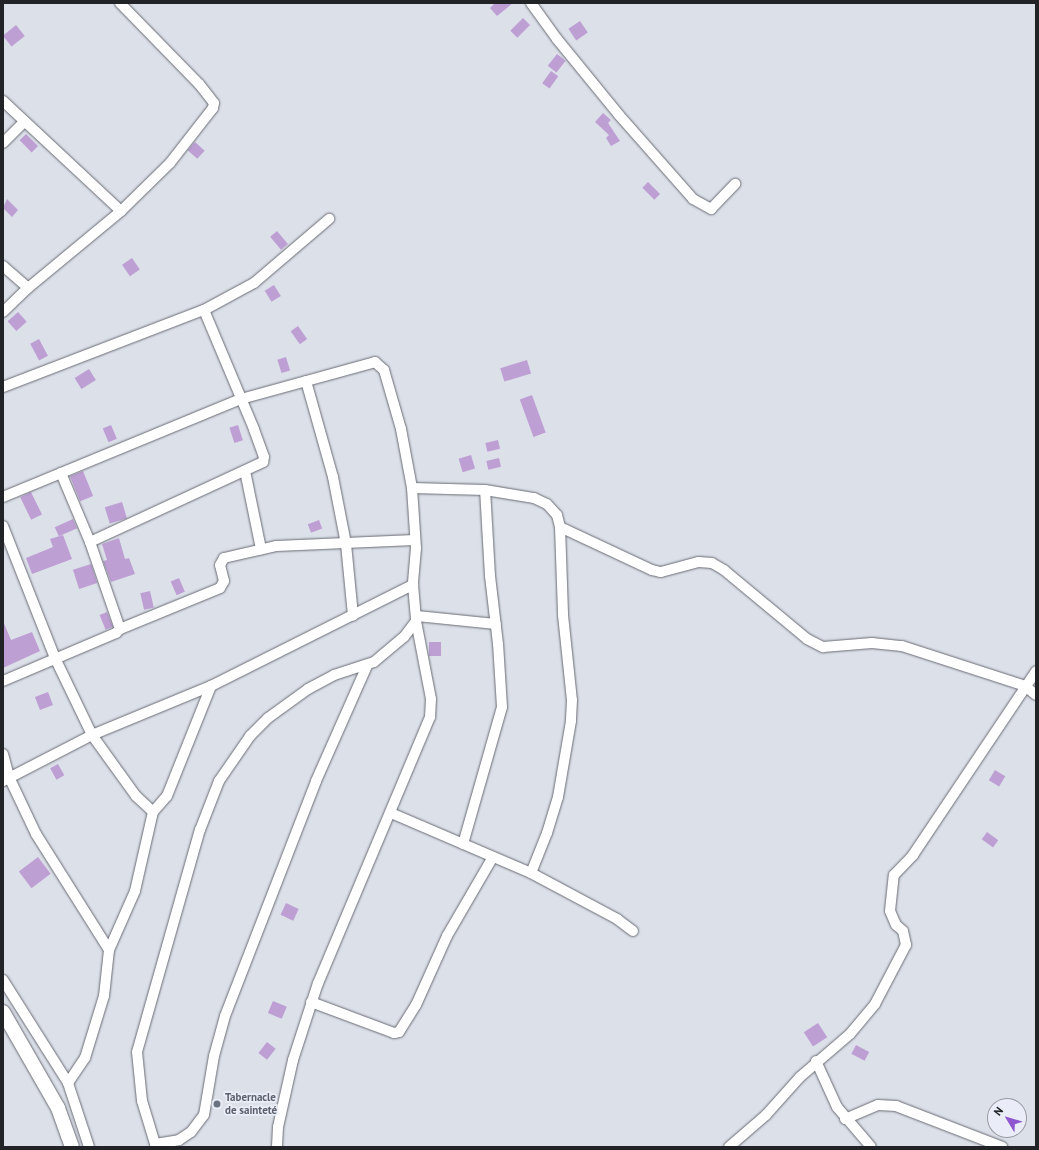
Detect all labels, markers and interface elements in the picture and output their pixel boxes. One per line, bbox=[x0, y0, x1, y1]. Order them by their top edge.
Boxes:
place label: Tabernacle de sainteté bbox=[225, 1091, 277, 1117]
north arrow bbox=[987, 1098, 1027, 1138]
marker: Tabernacle de sainteté bbox=[212, 1099, 222, 1109]
text: N bbox=[991, 1104, 1006, 1118]

